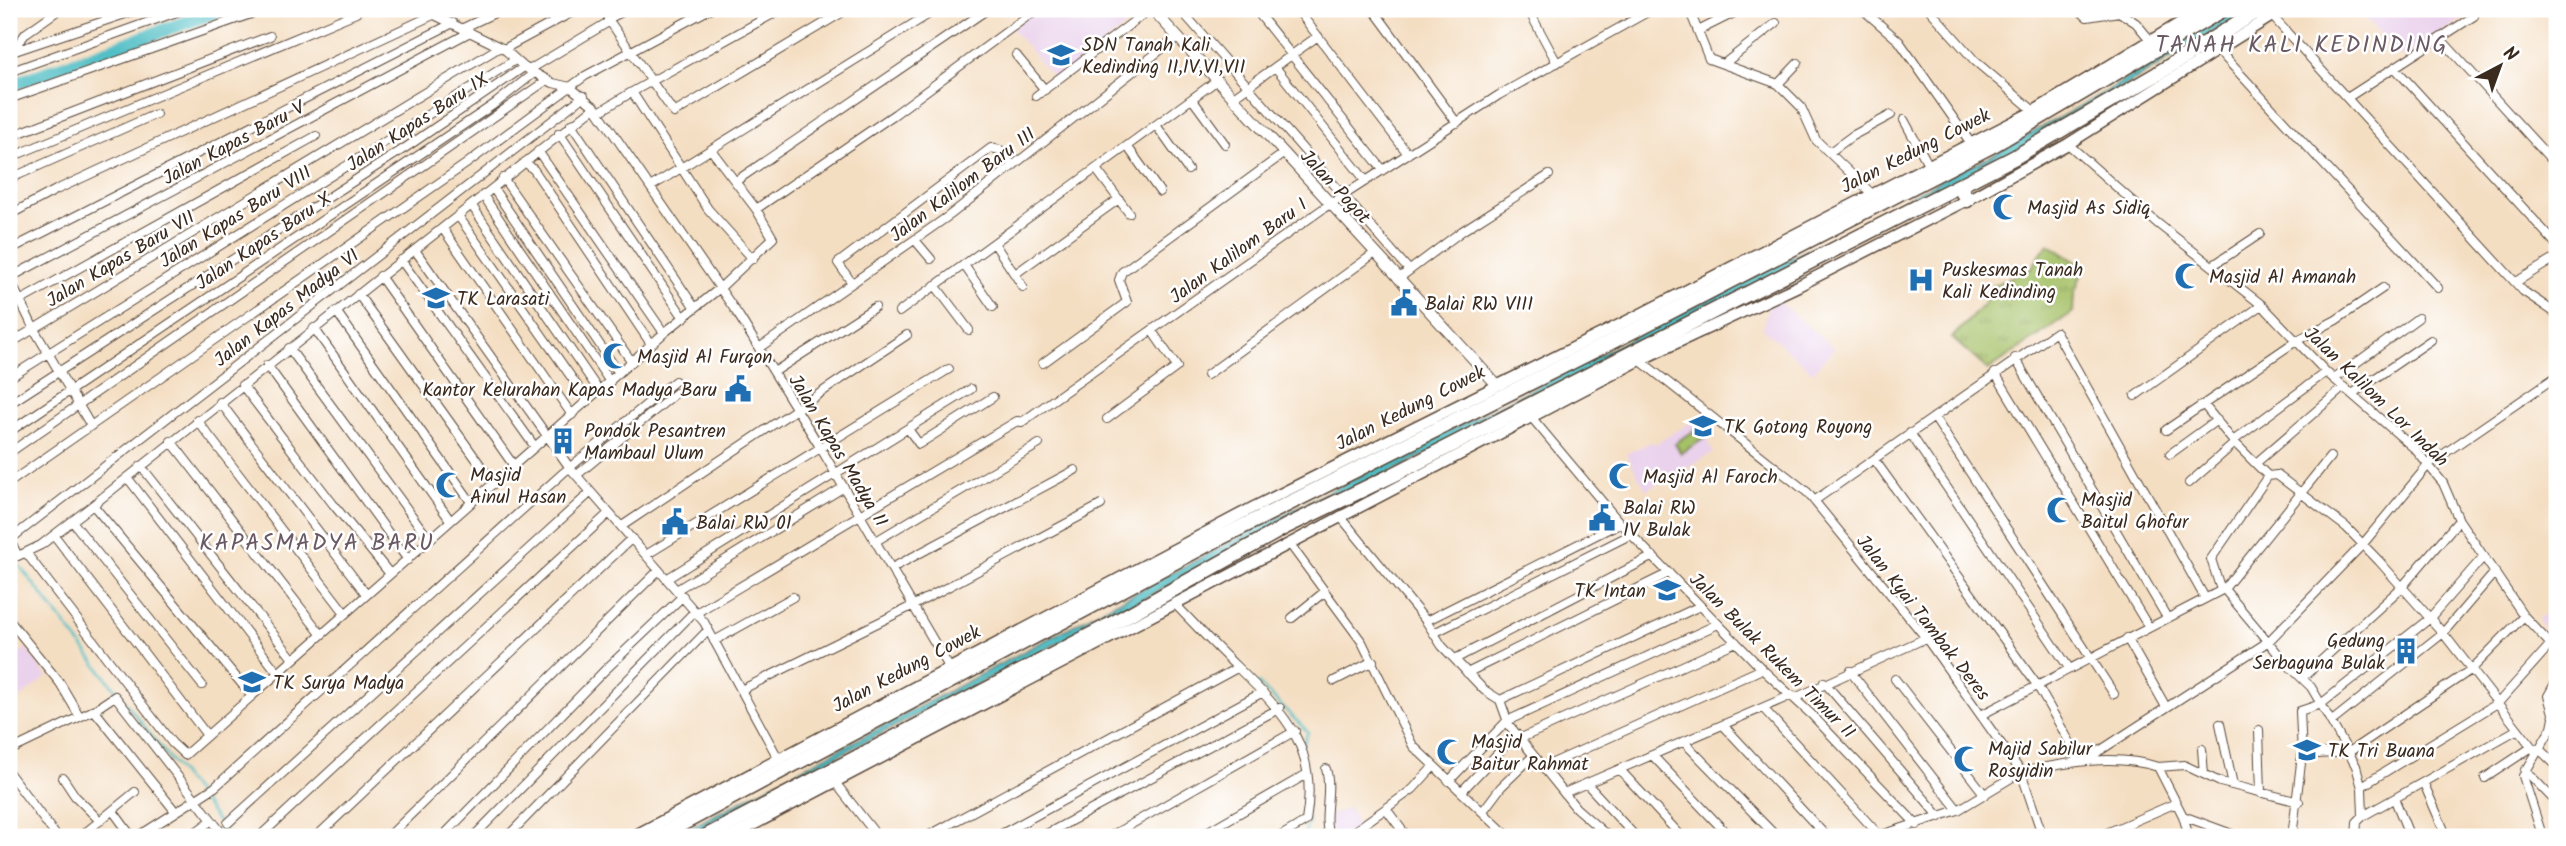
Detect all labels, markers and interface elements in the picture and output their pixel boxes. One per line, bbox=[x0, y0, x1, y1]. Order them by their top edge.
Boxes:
district label: TANAH KALI KEDINDING bbox=[2155, 28, 2449, 64]
place label: SDN Tanah Kali Kedinding II,IV,VI,VII bbox=[1082, 31, 1245, 83]
north arrow bbox=[2464, 32, 2534, 102]
text: N bbox=[2495, 39, 2524, 70]
school or university icon: SDN Tanah Kali Kedinding II,IV,VI,VII bbox=[1046, 40, 1076, 70]
street label: Jalan Kapas Baru IX bbox=[341, 65, 495, 180]
street label: Jalan Kapas Baru V bbox=[158, 93, 312, 194]
street label: Jalan Kedung Cowek bbox=[1836, 101, 1996, 202]
street label: Jalan Kalilom Baru III bbox=[884, 121, 1043, 251]
street label: Jalan Pogot bbox=[1292, 143, 1378, 232]
street label: Jalan Kapas Baru VIII bbox=[154, 159, 318, 277]
street label: Jalan Kapas Baru X bbox=[190, 185, 338, 299]
street label: Jalan Kalilom Baru I bbox=[1164, 191, 1315, 312]
mosque icon: Masjid As Sidiq bbox=[1991, 192, 2021, 222]
place label: Masjid As Sidiq bbox=[2027, 194, 2150, 224]
street label: Jalan Kapas Baru VII bbox=[41, 203, 201, 316]
street label: Jalan Kapas Madya VI bbox=[208, 242, 367, 375]
place label: Puskesmas Tanah Kali Kedinding bbox=[1942, 256, 2083, 308]
mosque icon: Masjid Al Amanah bbox=[2173, 261, 2203, 291]
place label: Masjid Al Amanah bbox=[2209, 263, 2356, 293]
hospital icon: Puskesmas Tanah Kali Kedinding bbox=[1906, 265, 1936, 295]
school or university icon: TK Larasati bbox=[421, 283, 451, 313]
place label: TK Larasati bbox=[457, 285, 551, 315]
public building icon: Balai RW VIII bbox=[1389, 288, 1419, 318]
place label: Balai RW VIII bbox=[1425, 290, 1533, 320]
street label: Jalan Kalilom Lor Indah bbox=[2296, 320, 2455, 475]
mosque icon: Masjid Al Furqon bbox=[601, 341, 631, 371]
place label: Masjid Al Furqon bbox=[637, 343, 772, 373]
street label: Jalan Kedung Cowek bbox=[1331, 358, 1491, 459]
street label: Jalan Kapas Madya II bbox=[780, 369, 895, 533]
public building icon: Kantor Kelurahan Kapas Madya Baru bbox=[723, 374, 753, 404]
place label: Kantor Kelurahan Kapas Madya Baru bbox=[422, 376, 717, 406]
school or university icon: TK Gotong Royong bbox=[1688, 411, 1718, 441]
place label: TK Gotong Royong bbox=[1724, 413, 1872, 443]
place label: Pondok Pesantren Mambaul Ulum bbox=[584, 417, 726, 469]
building icon: Pondok Pesantren Mambaul Ulum bbox=[548, 426, 578, 456]
place label: Masjid Ainul Hasan bbox=[470, 461, 566, 513]
mosque icon: Masjid Al Faroch bbox=[1607, 461, 1637, 491]
place label: Masjid Al Faroch bbox=[1643, 463, 1778, 493]
mosque icon: Masjid Ainul Hasan bbox=[434, 470, 464, 500]
place label: Masjid Baitul Ghofur bbox=[2081, 486, 2190, 538]
place label: Balai RW IV Bulak bbox=[1623, 494, 1696, 546]
mosque icon: Masjid Baitul Ghofur bbox=[2045, 495, 2075, 525]
public building icon: Balai RW IV Bulak bbox=[1587, 503, 1617, 533]
public building icon: Balai RW 01 bbox=[660, 507, 690, 537]
place label: Balai RW 01 bbox=[696, 509, 792, 539]
district label: KAPASMADYA BARU bbox=[199, 526, 435, 562]
street label: Jalan Kyai Tambak Deres bbox=[1848, 529, 1997, 708]
street label: Jalan Bulak Rukem Timur II bbox=[1681, 566, 1862, 747]
school or university icon: TK Intan bbox=[1652, 575, 1682, 605]
place label: TK Intan bbox=[1575, 577, 1646, 607]
street label: Jalan Kedung Cowek bbox=[827, 618, 987, 722]
place label: Gedung Serbaguna Bulak bbox=[2253, 627, 2385, 679]
building icon: Gedung Serbaguna Bulak bbox=[2391, 636, 2421, 666]
school or university icon: TK Surya Madya bbox=[237, 667, 267, 697]
place label: TK Surya Madya bbox=[273, 669, 404, 699]
place label: Masjid Baitur Rahmat bbox=[1471, 728, 1589, 780]
place label: Majid Sabilur Rosyidin bbox=[1988, 735, 2094, 787]
school or university icon: TK Tri Buana bbox=[2292, 735, 2322, 765]
mosque icon: Masjid Baitur Rahmat bbox=[1435, 737, 1465, 767]
place label: TK Tri Buana bbox=[2328, 737, 2435, 767]
mosque icon: Majid Sabilur Rosyidin bbox=[1952, 744, 1982, 774]

